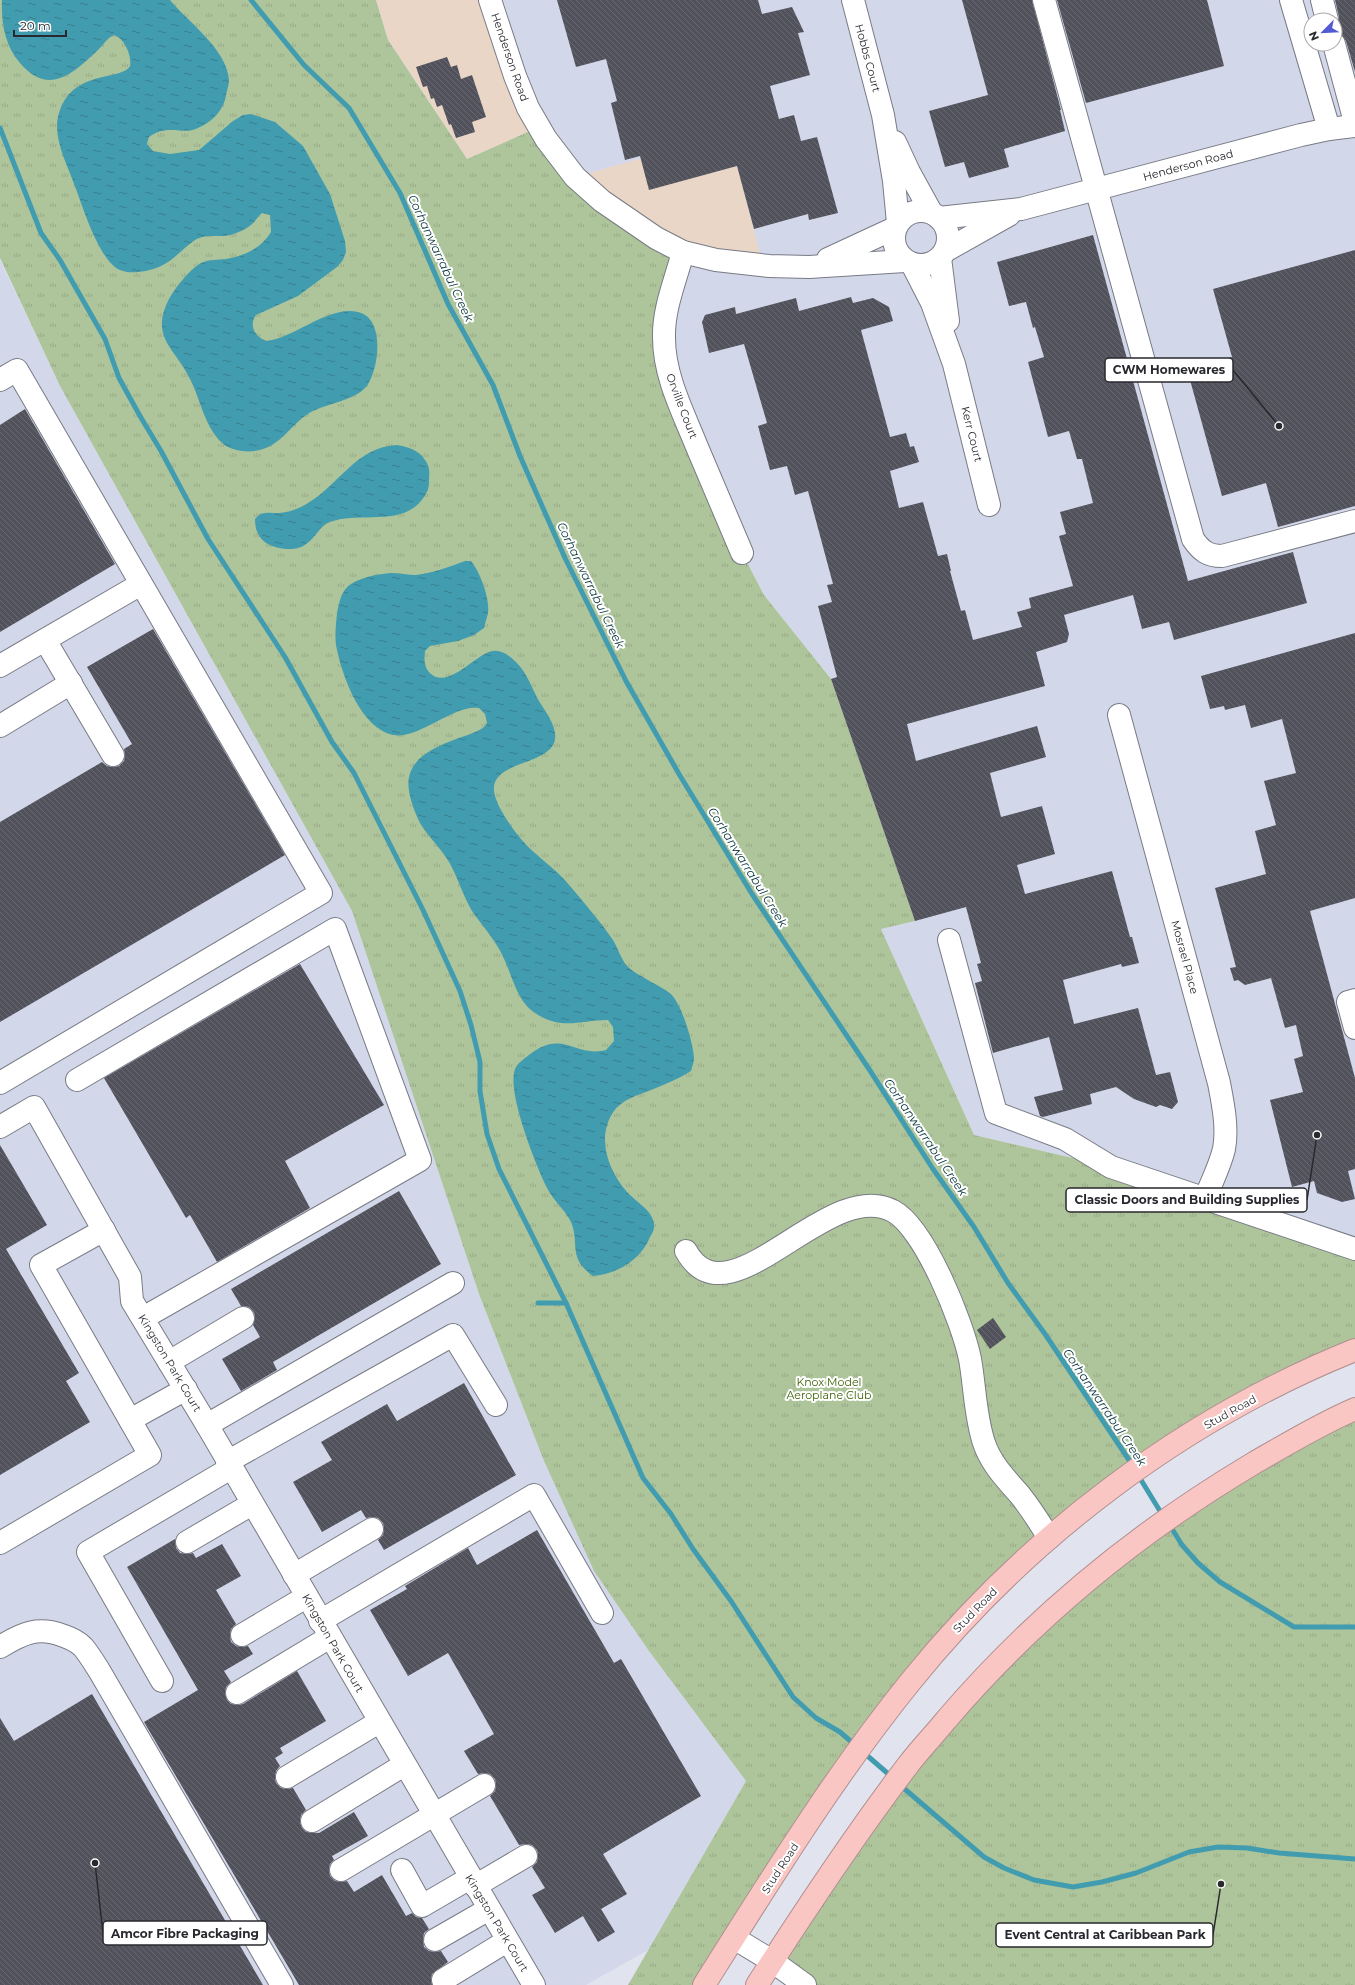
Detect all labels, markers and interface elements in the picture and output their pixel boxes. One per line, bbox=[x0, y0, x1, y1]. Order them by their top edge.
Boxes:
street label: Henderson Road bbox=[488, 11, 532, 103]
scale bar bbox=[14, 12, 66, 38]
north arrow bbox=[1303, 12, 1343, 52]
text: 20 m bbox=[20, 18, 51, 33]
street label: Hobbs Court bbox=[852, 22, 884, 94]
text: N bbox=[1306, 29, 1322, 43]
street label: Henderson Road bbox=[1141, 146, 1235, 184]
water label: Corhanwarrabul Creek bbox=[405, 192, 477, 325]
callout: CWM Homewares bbox=[1105, 358, 1233, 382]
text: CWM Homewares bbox=[1113, 362, 1226, 377]
street label: Orville Court bbox=[663, 371, 701, 441]
street label: Kerr Court bbox=[958, 405, 986, 464]
water label: Corhanwarrabul Creek bbox=[554, 520, 628, 651]
water label: Corhanwarrabul Creek bbox=[705, 804, 791, 930]
street label: Mosrael Place bbox=[1168, 919, 1202, 996]
water label: Corhanwarrabul Creek bbox=[881, 1075, 971, 1199]
callout: Classic Doors and Building Supplies bbox=[1066, 1188, 1307, 1212]
text: Classic Doors and Building Supplies bbox=[1075, 1192, 1300, 1207]
street label: Kingston Park Court bbox=[135, 1312, 205, 1415]
water label: Corhanwarrabul Creek bbox=[1060, 1345, 1150, 1469]
park label: Knox Model Aeroplane Club bbox=[786, 1375, 872, 1402]
street label: Stud Road bbox=[1201, 1392, 1259, 1432]
street label: Stud Road bbox=[950, 1584, 1000, 1636]
street label: Kingston Park Court bbox=[299, 1591, 367, 1695]
street label: Stud Road bbox=[758, 1840, 802, 1896]
street label: Kingston Park Court bbox=[462, 1872, 532, 1975]
callout: Amcor Fibre Packaging bbox=[103, 1921, 267, 1945]
callout: Event Central at Caribbean Park bbox=[996, 1923, 1213, 1947]
text: Amcor Fibre Packaging bbox=[110, 1926, 259, 1941]
text: Event Central at Caribbean Park bbox=[1005, 1927, 1206, 1942]

